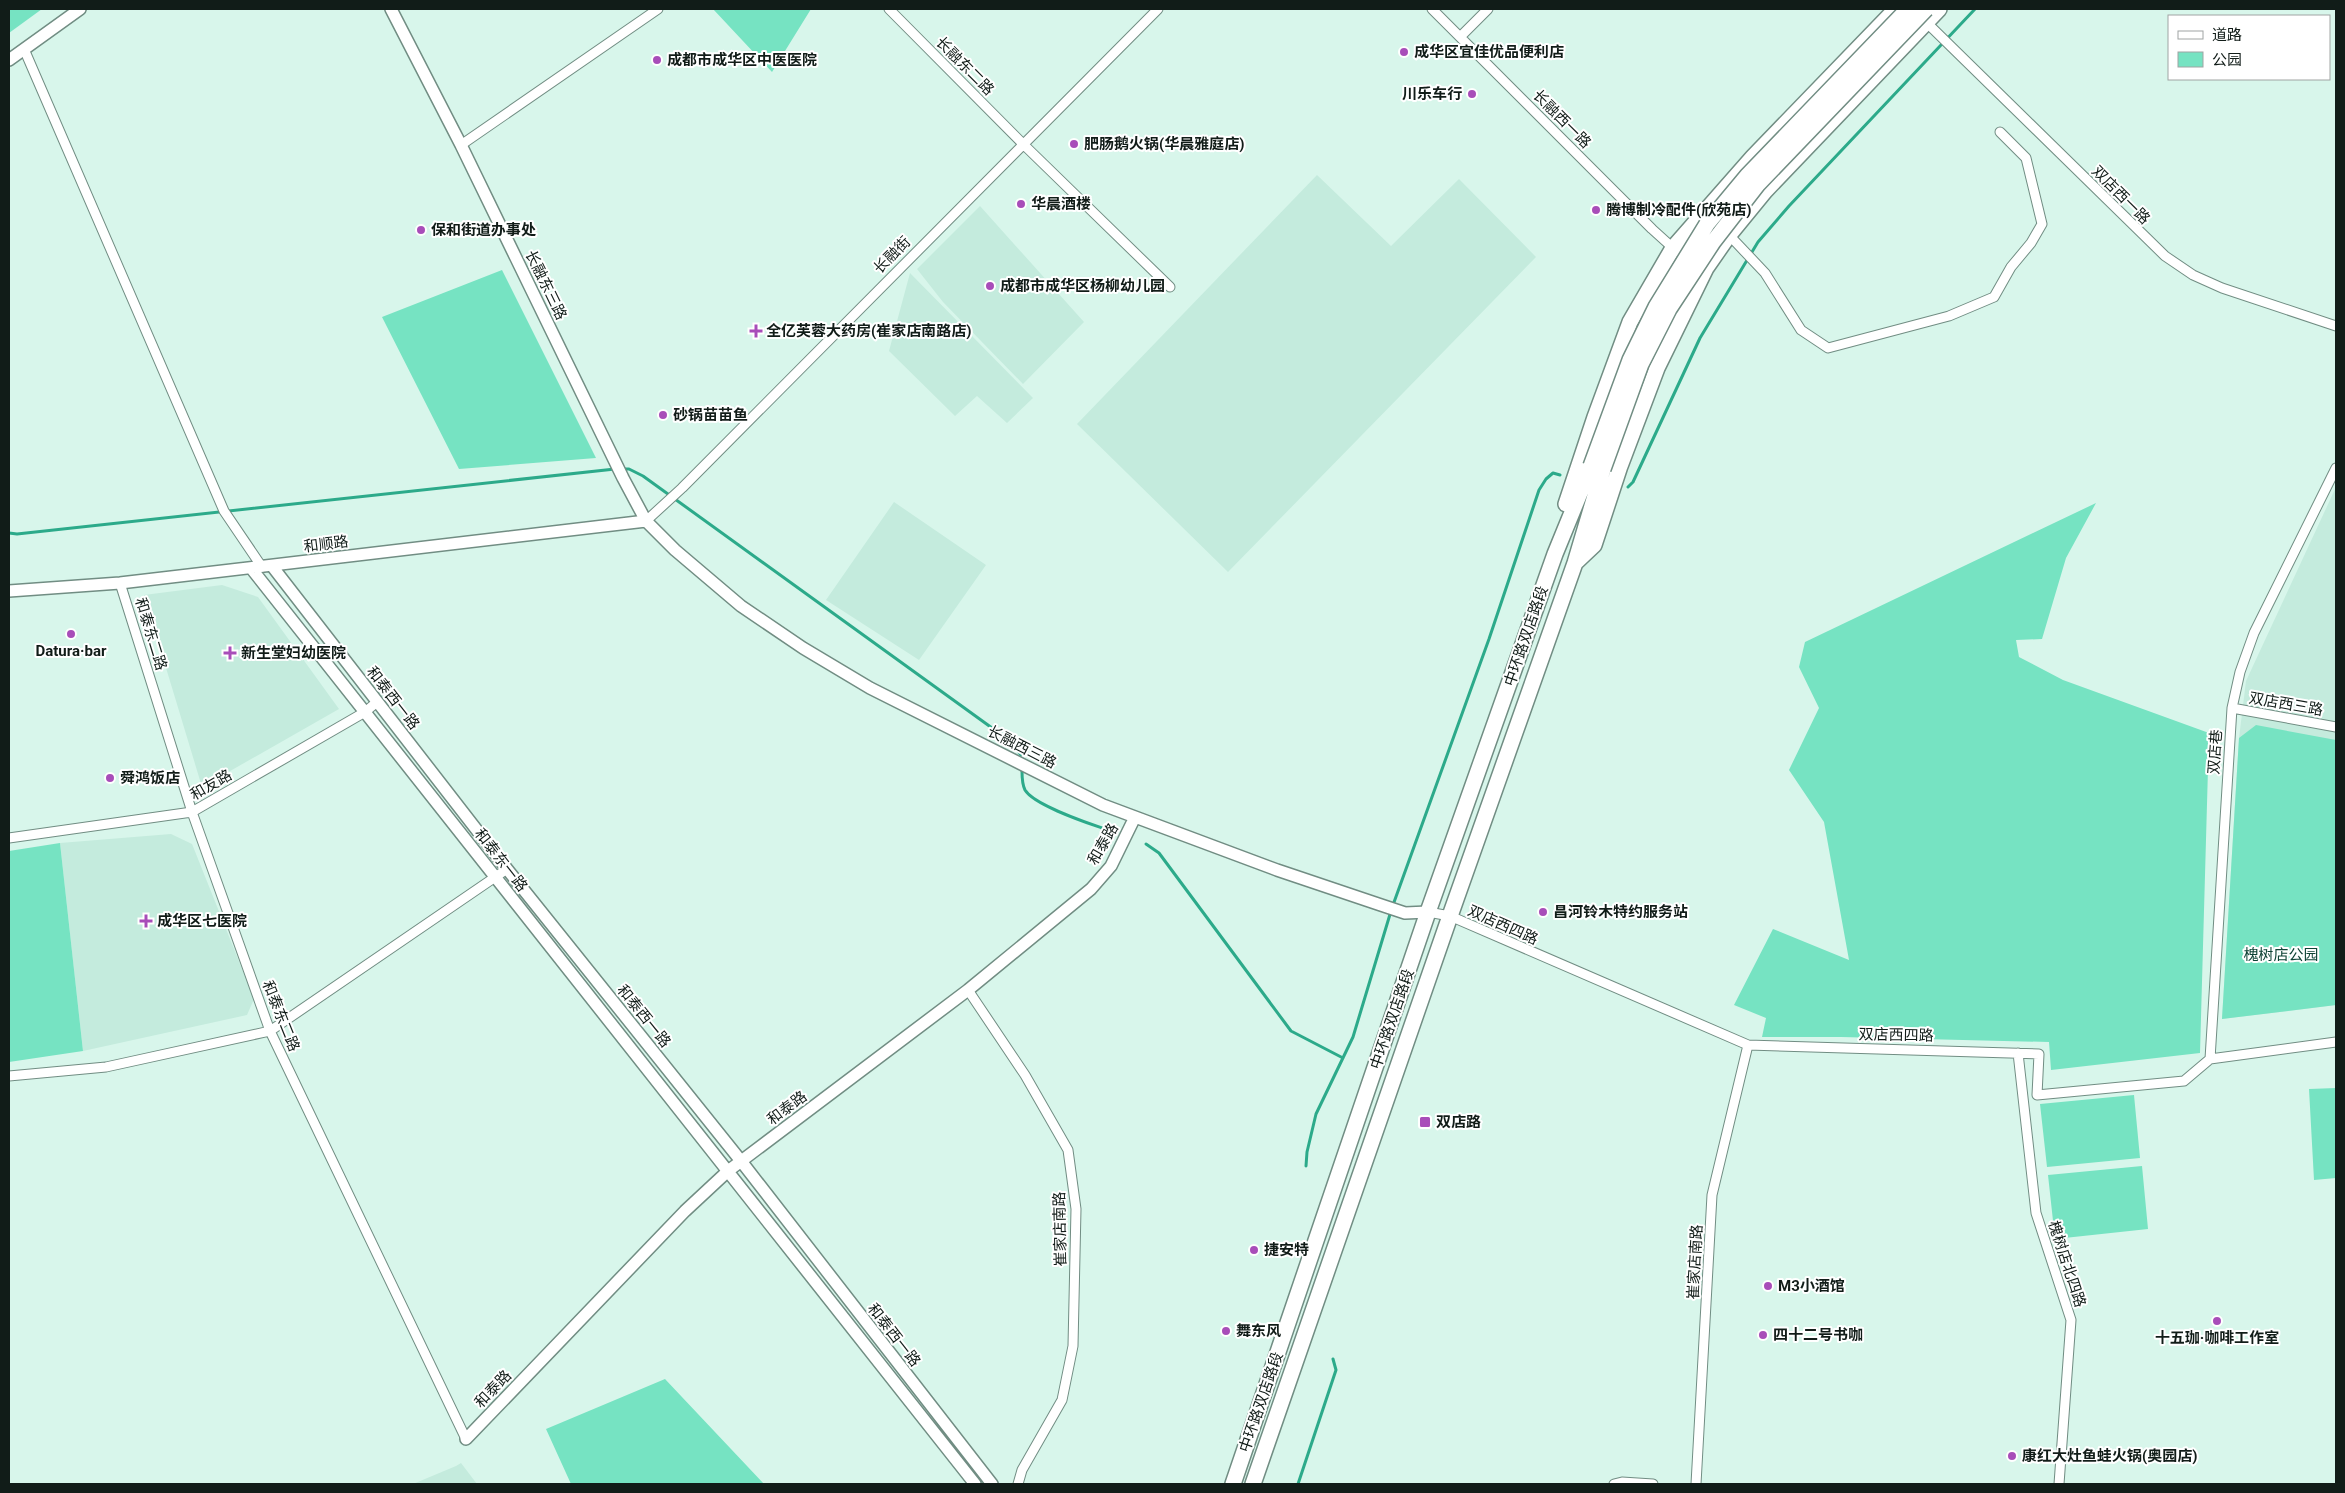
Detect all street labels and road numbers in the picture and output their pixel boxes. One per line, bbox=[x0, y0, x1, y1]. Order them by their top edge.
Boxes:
street label: 长融东二路 bbox=[932, 33, 998, 99]
street label: 长融西一路 bbox=[1529, 86, 1595, 152]
street label: 双店西一路 bbox=[2088, 162, 2154, 228]
street label: 长融街 bbox=[870, 233, 914, 277]
street label: 长融东三路 bbox=[521, 247, 571, 323]
street label: 和顺路 bbox=[303, 532, 349, 556]
street label: 中环路双店路段 bbox=[1500, 583, 1552, 689]
street label: 和泰东二路 bbox=[131, 595, 171, 673]
street label: 和泰西一路 bbox=[363, 663, 423, 733]
street label: 双店西三路 bbox=[2247, 689, 2325, 719]
street label: 长融西三路 bbox=[984, 722, 1060, 772]
street label: 双店巷 bbox=[2204, 729, 2226, 775]
street label: 和友路 bbox=[187, 766, 235, 804]
street label: 和泰路 bbox=[1084, 820, 1122, 868]
street label: 和泰东一路 bbox=[471, 825, 531, 895]
street label: 双店西四路 bbox=[1465, 902, 1541, 948]
street label: 中环路双店路段 bbox=[1366, 966, 1418, 1072]
street label: 和泰东二路 bbox=[259, 978, 303, 1054]
street label: 和泰西一路 bbox=[613, 981, 675, 1051]
street label: 双店西四路 bbox=[1858, 1025, 1934, 1045]
street label: 和泰路 bbox=[764, 1087, 810, 1129]
street label: 崔家店南路 bbox=[1050, 1191, 1070, 1267]
street label: 槐树店北四路 bbox=[2045, 1218, 2089, 1310]
street label: 崔家店南路 bbox=[1684, 1224, 1706, 1300]
street label: 和泰西一路 bbox=[864, 1300, 924, 1370]
street label: 中环路双店路段 bbox=[1235, 1349, 1287, 1455]
street label: 和泰路 bbox=[471, 1367, 515, 1411]

